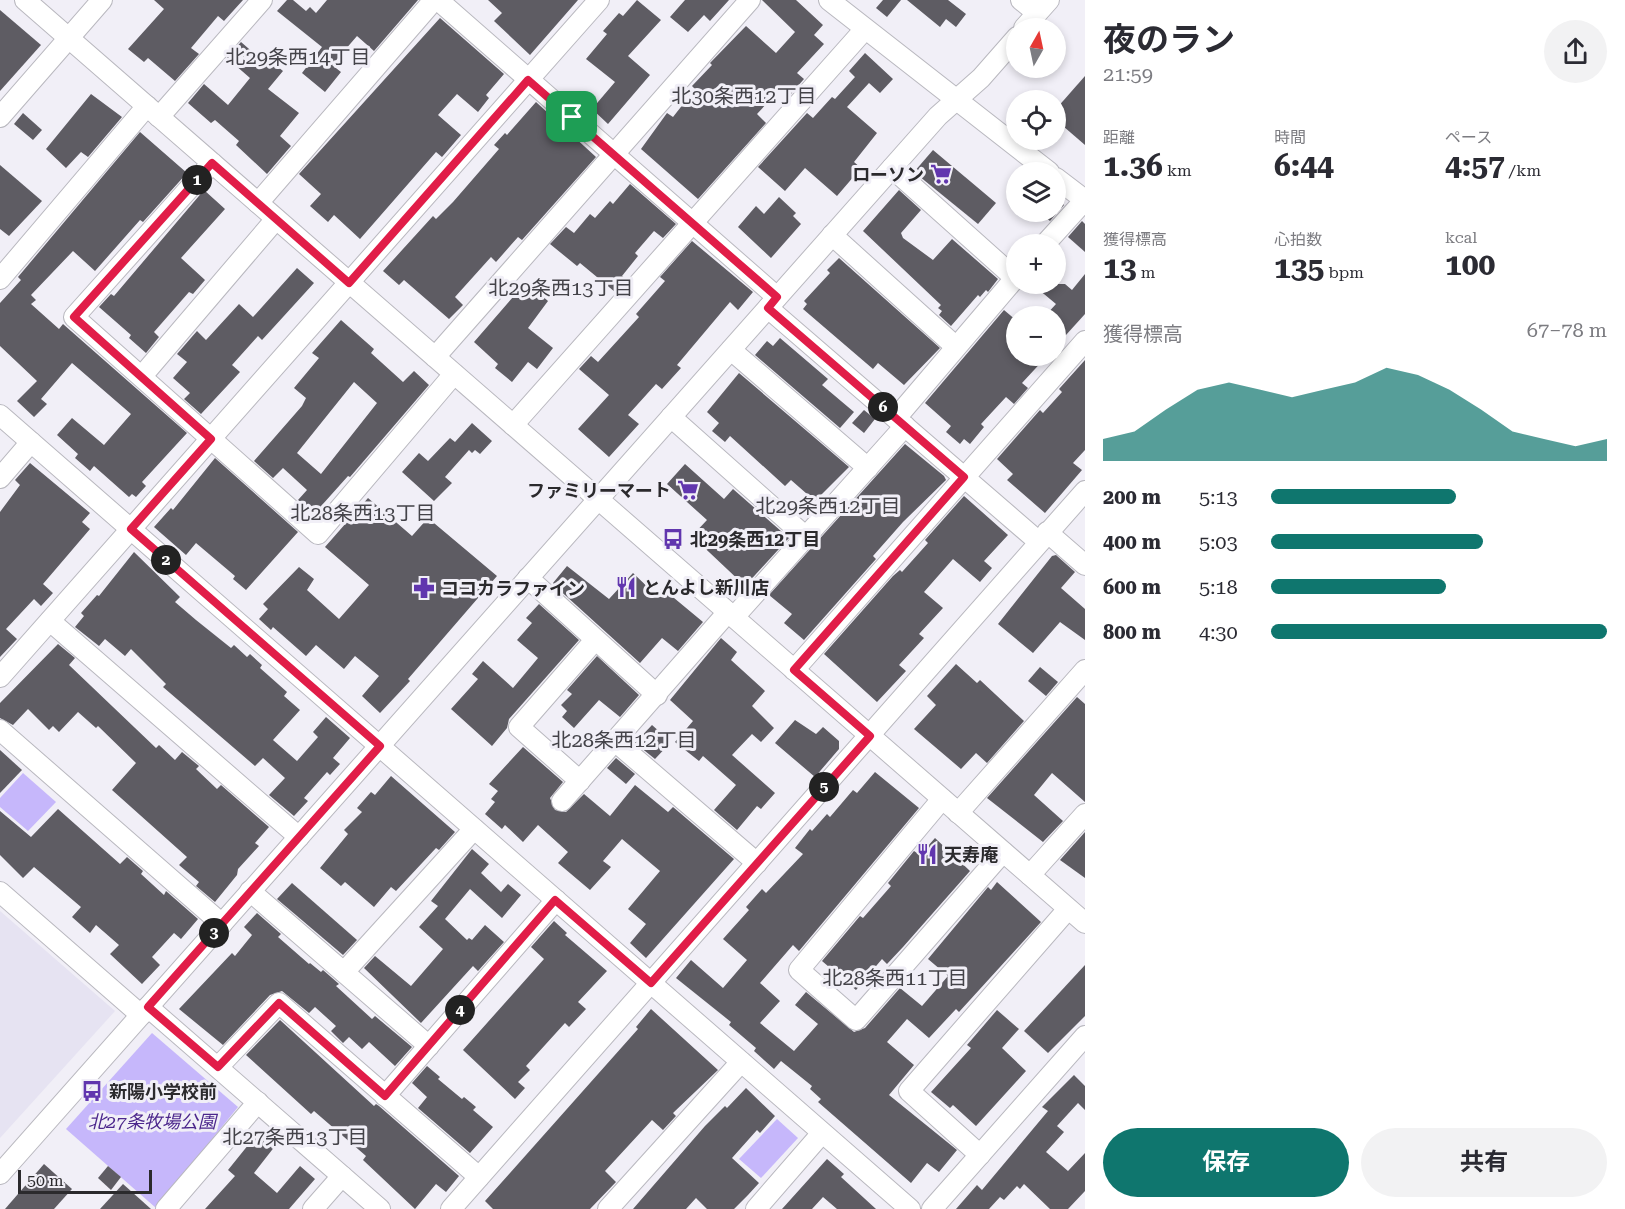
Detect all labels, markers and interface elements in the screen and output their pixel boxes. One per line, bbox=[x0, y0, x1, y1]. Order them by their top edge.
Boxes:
north arrow bbox=[1006, 18, 1066, 78]
map controls bbox=[1006, 18, 1066, 366]
text: 夜のラン bbox=[1103, 20, 1235, 59]
button: share bbox=[1544, 20, 1607, 83]
district label: 北29条西14丁目 bbox=[226, 45, 370, 69]
text: 21:59 bbox=[1103, 62, 1153, 86]
district label: 北30条西12丁目 bbox=[672, 84, 816, 108]
button: locate bbox=[1006, 90, 1066, 150]
pin bbox=[546, 91, 597, 142]
icon: arrive bbox=[555, 100, 588, 133]
text: 距離 bbox=[1103, 128, 1135, 147]
text: 時間 bbox=[1274, 128, 1306, 147]
text: ペース bbox=[1445, 128, 1492, 147]
text: 1.36 bbox=[1103, 148, 1163, 183]
text: 6:44 bbox=[1274, 148, 1334, 183]
text: 4:57 bbox=[1445, 148, 1505, 183]
text: km bbox=[1163, 161, 1192, 180]
text: /km bbox=[1505, 161, 1541, 180]
supermarket icon: ローソン bbox=[929, 162, 953, 186]
button: layers bbox=[1006, 162, 1066, 222]
place label: ローソン bbox=[852, 164, 924, 185]
pin: 1 bbox=[182, 165, 212, 195]
text: 1 bbox=[193, 170, 201, 189]
text: kcal bbox=[1445, 228, 1477, 247]
text: 獲得標高 bbox=[1103, 230, 1167, 249]
text: 心拍数 bbox=[1274, 230, 1322, 249]
button: + bbox=[1006, 234, 1066, 294]
text: 100 bbox=[1445, 247, 1495, 282]
text: 13 bbox=[1103, 250, 1137, 285]
text: 135 bbox=[1274, 250, 1324, 285]
text: m bbox=[1137, 263, 1155, 282]
text: bpm bbox=[1324, 263, 1364, 282]
district label: 北29条西13丁目 bbox=[489, 276, 633, 300]
button: − bbox=[1006, 306, 1066, 366]
text: 67–78 m bbox=[1527, 318, 1607, 342]
text: 獲得標高 bbox=[1103, 322, 1183, 346]
pin: 6 bbox=[868, 392, 898, 422]
text: 6 bbox=[879, 397, 887, 416]
supermarket icon: ファミリーマート bbox=[676, 478, 700, 502]
place label: ファミリーマート bbox=[527, 480, 671, 501]
text: 200 m bbox=[1103, 485, 1161, 509]
text: 5:13 bbox=[1199, 485, 1238, 509]
district label: 北29条西12丁目 bbox=[756, 494, 900, 518]
district label: 北28条西13丁目 bbox=[291, 501, 435, 525]
bus stop icon: 北29条西12丁目 bbox=[661, 527, 685, 551]
place label: 北29条西12丁目 bbox=[690, 529, 820, 550]
text: 400 m bbox=[1103, 530, 1161, 554]
text: 5:03 bbox=[1199, 530, 1238, 554]
pin: 2 bbox=[151, 545, 181, 575]
text: 2 bbox=[162, 550, 170, 569]
restaurant icon: とんよし新川店 bbox=[614, 575, 638, 599]
text: 600 m bbox=[1103, 575, 1161, 599]
text: 5:18 bbox=[1199, 575, 1238, 599]
pharmacy icon: ココカラファイン bbox=[412, 576, 436, 600]
place label: とんよし新川店 bbox=[643, 577, 769, 598]
place label: ココカラファイン bbox=[441, 578, 585, 599]
text: 800 m bbox=[1103, 620, 1161, 644]
text: 4:30 bbox=[1199, 620, 1238, 644]
district label: 北28条西12丁目 bbox=[552, 728, 696, 752]
pin: 5 bbox=[809, 772, 839, 802]
text: 5 bbox=[820, 777, 828, 796]
restaurant icon: 天寿庵 bbox=[915, 842, 939, 866]
place label: 天寿庵 bbox=[944, 844, 998, 865]
pin: 3 bbox=[199, 918, 229, 948]
text: 3 bbox=[210, 923, 218, 942]
district label: 北28条西11丁目 bbox=[823, 966, 967, 990]
pin: 4 bbox=[445, 995, 475, 1025]
text: 4 bbox=[456, 1000, 464, 1019]
bus stop icon: 新陽小学校前 bbox=[80, 1079, 104, 1103]
place label: 新陽小学校前 bbox=[109, 1081, 217, 1102]
park label: 北27条牧場公園 bbox=[88, 1111, 219, 1132]
district label: 北27条西13丁目 bbox=[223, 1125, 367, 1149]
button: 保存 bbox=[1103, 1128, 1349, 1197]
button: 共有 bbox=[1361, 1128, 1607, 1197]
scale bar bbox=[18, 1167, 152, 1194]
text: 50 m bbox=[27, 1171, 64, 1190]

